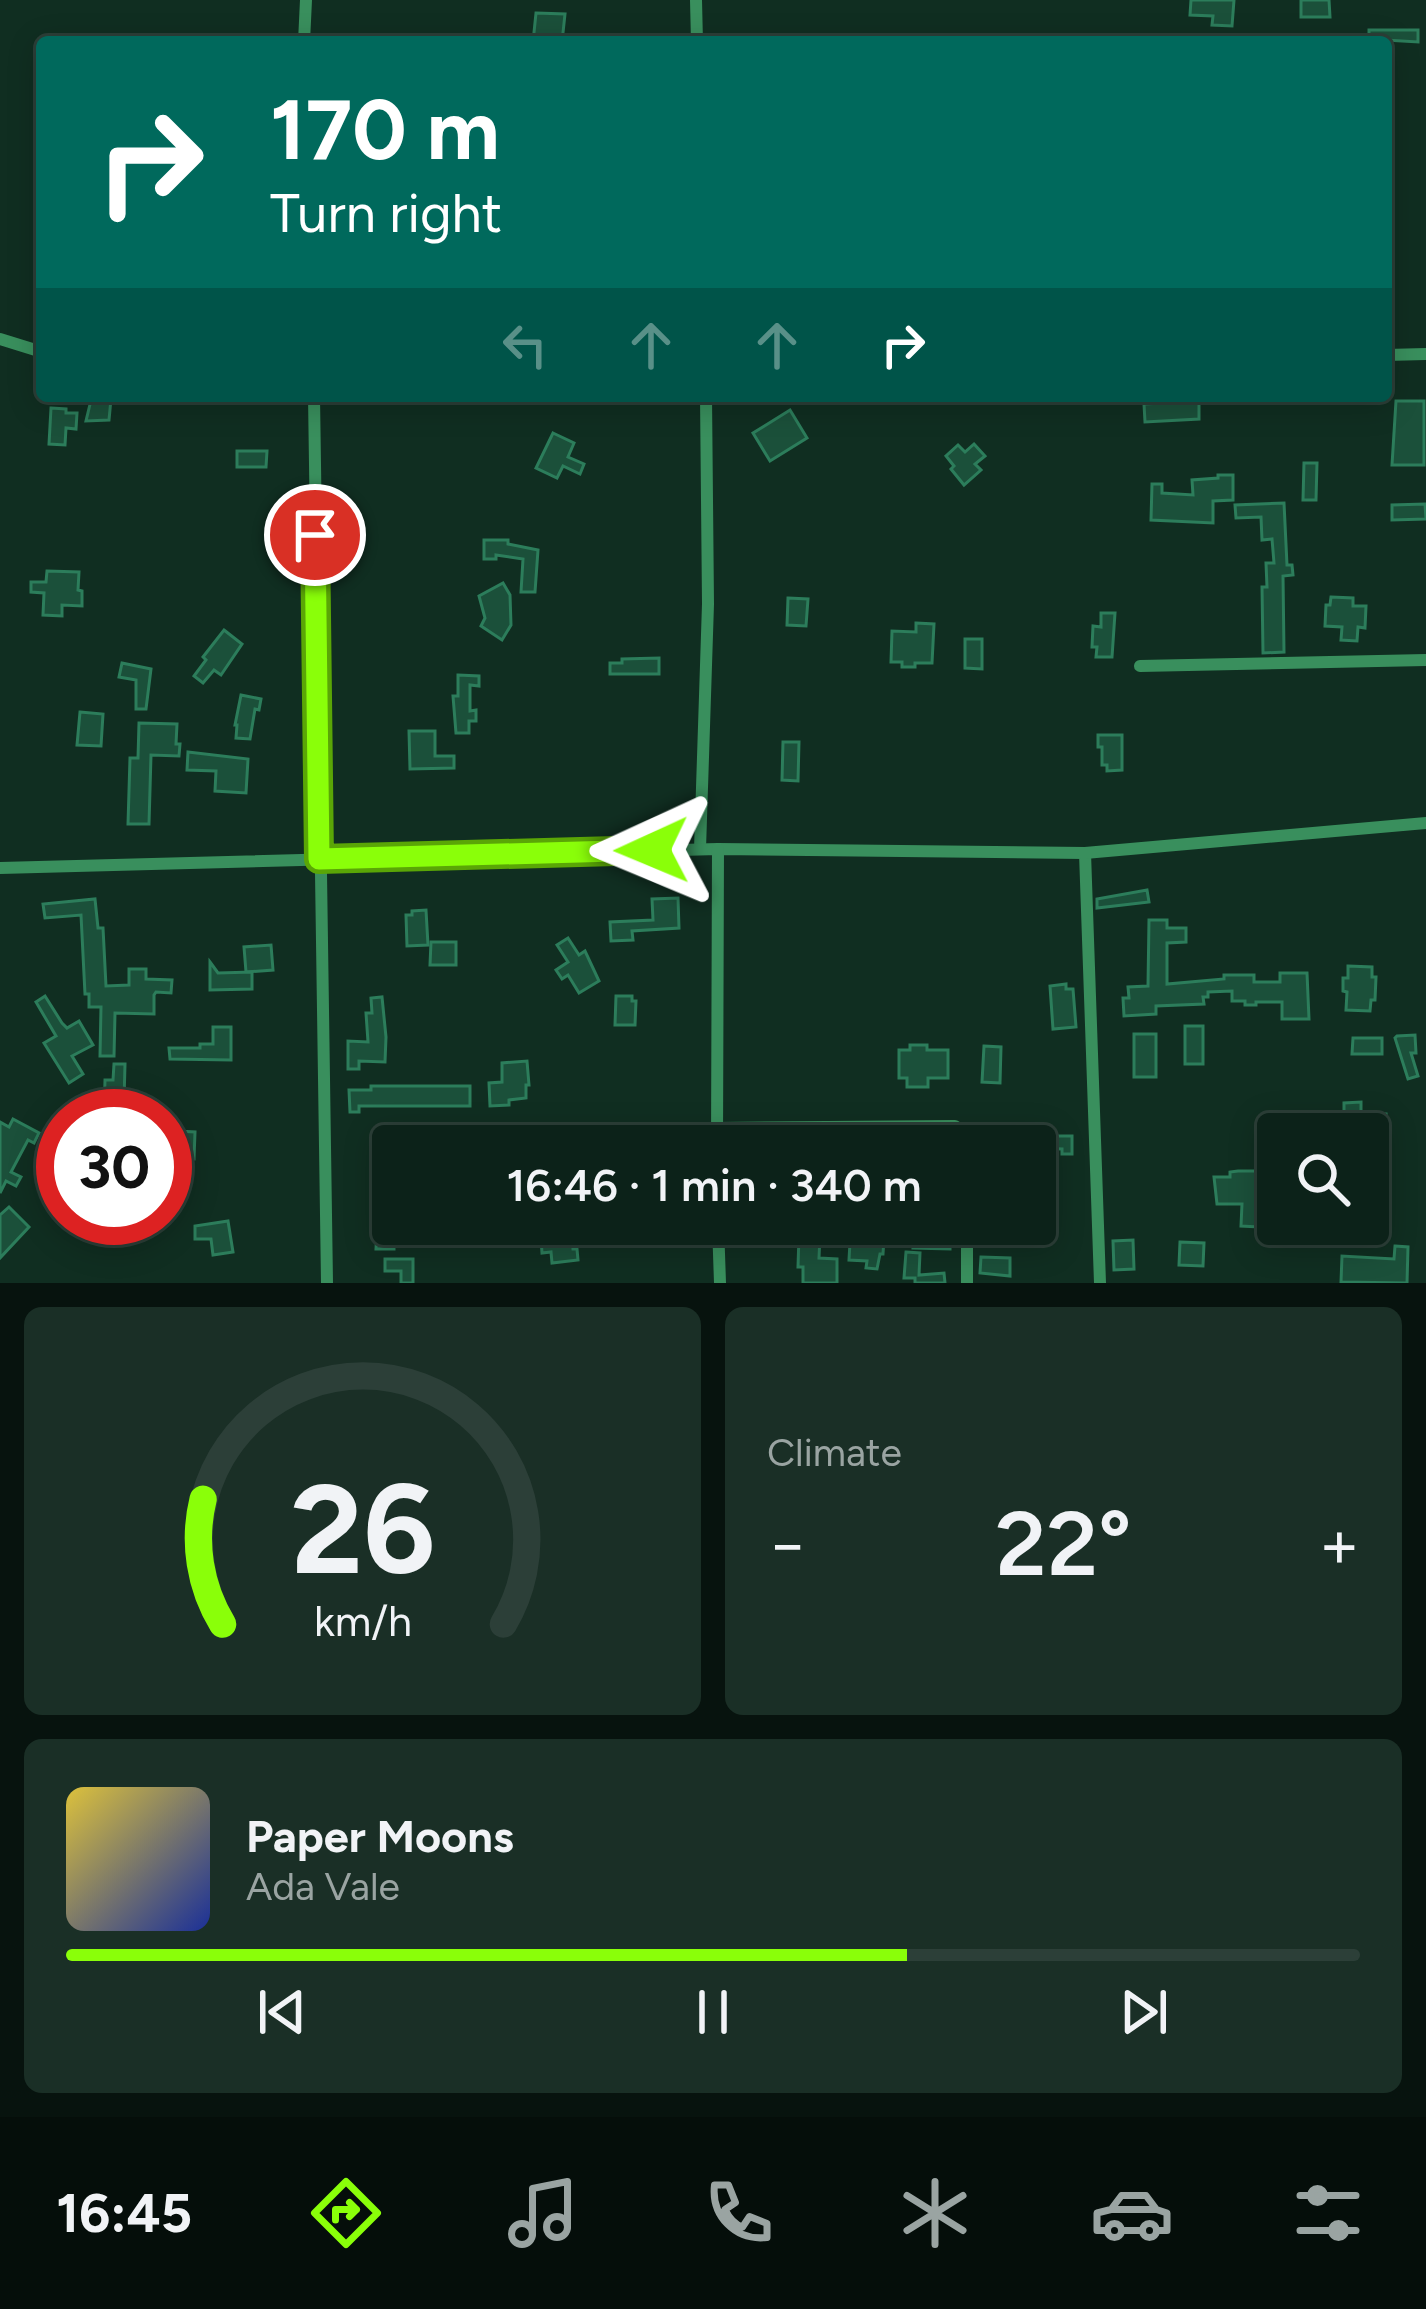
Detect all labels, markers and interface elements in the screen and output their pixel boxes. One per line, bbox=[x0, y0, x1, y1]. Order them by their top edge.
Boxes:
text: 170 m bbox=[270, 79, 500, 180]
icon: right bbox=[72, 84, 228, 240]
text: Turn right bbox=[270, 181, 502, 246]
icon: left bbox=[492, 312, 558, 378]
icon: ahead bbox=[618, 312, 684, 378]
icon: ahead bbox=[744, 312, 810, 378]
icon: right bbox=[870, 312, 936, 378]
pin bbox=[264, 484, 366, 586]
icon: arrive bbox=[282, 502, 348, 568]
position arrow bbox=[589, 787, 715, 913]
speed limit sign: 30 bbox=[36, 1089, 192, 1245]
map controls bbox=[1257, 1113, 1389, 1245]
button: search bbox=[1257, 1113, 1389, 1245]
text: 16:46 · 1 min · 340 m bbox=[506, 1158, 922, 1212]
text: Climate bbox=[767, 1429, 902, 1476]
text: 26 bbox=[290, 1454, 435, 1604]
text: 22° bbox=[995, 1489, 1132, 1598]
text: − bbox=[767, 1504, 808, 1584]
text: + bbox=[1319, 1504, 1360, 1584]
text: km/h bbox=[314, 1595, 411, 1647]
text: Paper Moons bbox=[246, 1809, 514, 1863]
text: Ada Vale bbox=[246, 1863, 400, 1910]
icon: previous bbox=[249, 1979, 315, 2045]
icon: pause bbox=[680, 1979, 746, 2045]
icon: next bbox=[1111, 1979, 1177, 2045]
icon: directions bbox=[304, 2171, 388, 2255]
icon: music bbox=[501, 2171, 585, 2255]
icon: phone bbox=[697, 2171, 781, 2255]
icon: climate bbox=[893, 2171, 977, 2255]
icon: car bbox=[1090, 2171, 1174, 2255]
icon: filters bbox=[1286, 2171, 1370, 2255]
text: 16:45 bbox=[56, 2181, 192, 2246]

